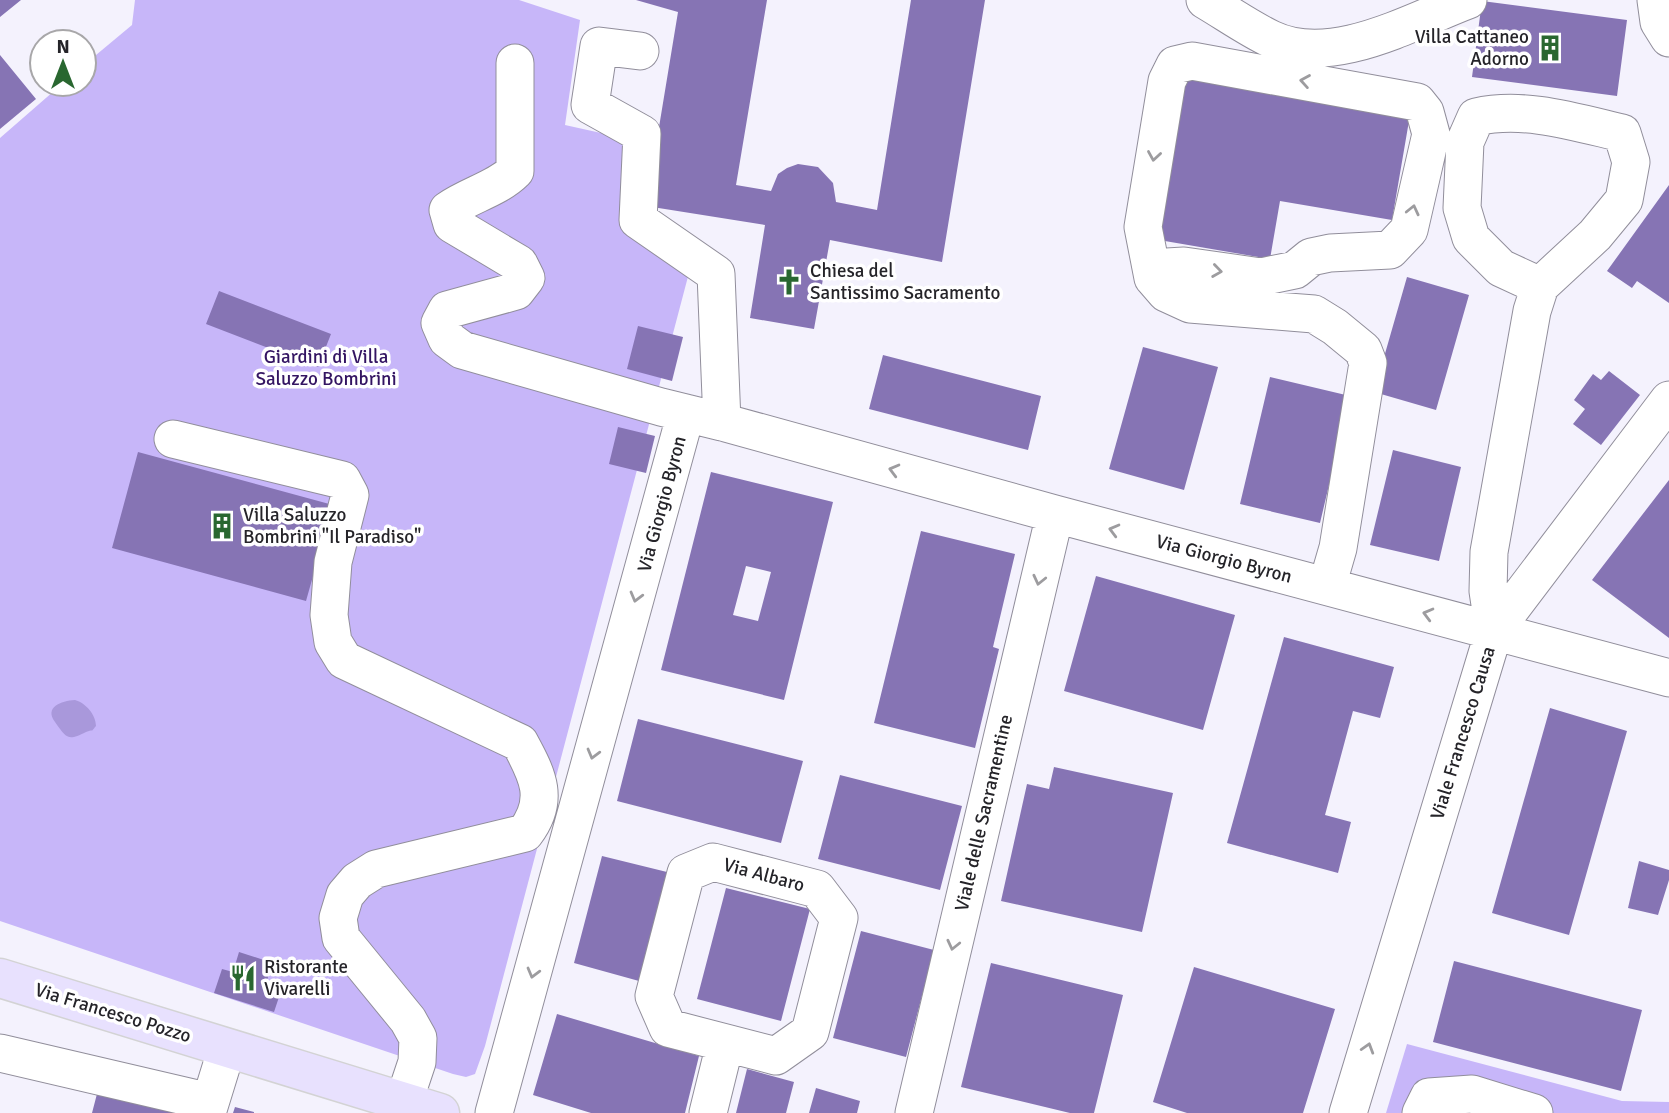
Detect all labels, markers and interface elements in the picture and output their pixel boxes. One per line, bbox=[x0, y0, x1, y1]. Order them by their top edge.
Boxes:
place label: Villa Cattaneo Adorno bbox=[1415, 25, 1529, 71]
north arrow bbox=[28, 28, 98, 98]
building icon: Villa Cattaneo Adorno bbox=[1535, 33, 1565, 63]
text: N bbox=[56, 35, 70, 59]
one-way arrow bbox=[1300, 75, 1312, 90]
one-way arrow bbox=[1147, 150, 1162, 162]
one-way arrow bbox=[1405, 204, 1420, 216]
place label: Chiesa del Santissimo Sacramento bbox=[810, 259, 1001, 305]
one-way arrow bbox=[1211, 263, 1223, 278]
church icon: Chiesa del Santissimo Sacramento bbox=[774, 267, 804, 297]
park label: Giardini di Villa Saluzzo Bombrini bbox=[255, 345, 397, 391]
street label: Via Giorgio Byron bbox=[632, 433, 692, 575]
one-way arrow bbox=[888, 463, 900, 478]
place label: Villa Saluzzo Bombrini "Il Paradiso" bbox=[243, 503, 421, 549]
building icon: Villa Saluzzo Bombrini "Il Paradiso" bbox=[207, 511, 237, 541]
one-way arrow bbox=[1108, 523, 1120, 538]
street label: Via Giorgio Byron bbox=[1153, 529, 1295, 589]
one-way arrow bbox=[1033, 574, 1048, 586]
one-way arrow bbox=[630, 590, 644, 602]
one-way arrow bbox=[1422, 607, 1434, 622]
street label: Viale Francesco Causa bbox=[1425, 643, 1501, 823]
street label: Viale delle Sacramentine bbox=[950, 712, 1018, 914]
one-way arrow bbox=[587, 747, 601, 759]
street label: Via Albaro bbox=[721, 853, 807, 897]
one-way arrow bbox=[947, 939, 961, 951]
place label: Ristorante Vivarelli bbox=[264, 955, 348, 1001]
restaurant icon: Ristorante Vivarelli bbox=[228, 963, 258, 993]
one-way arrow bbox=[526, 967, 541, 979]
street label: Via Francesco Pozzo bbox=[32, 978, 194, 1048]
one-way arrow bbox=[1360, 1042, 1375, 1054]

